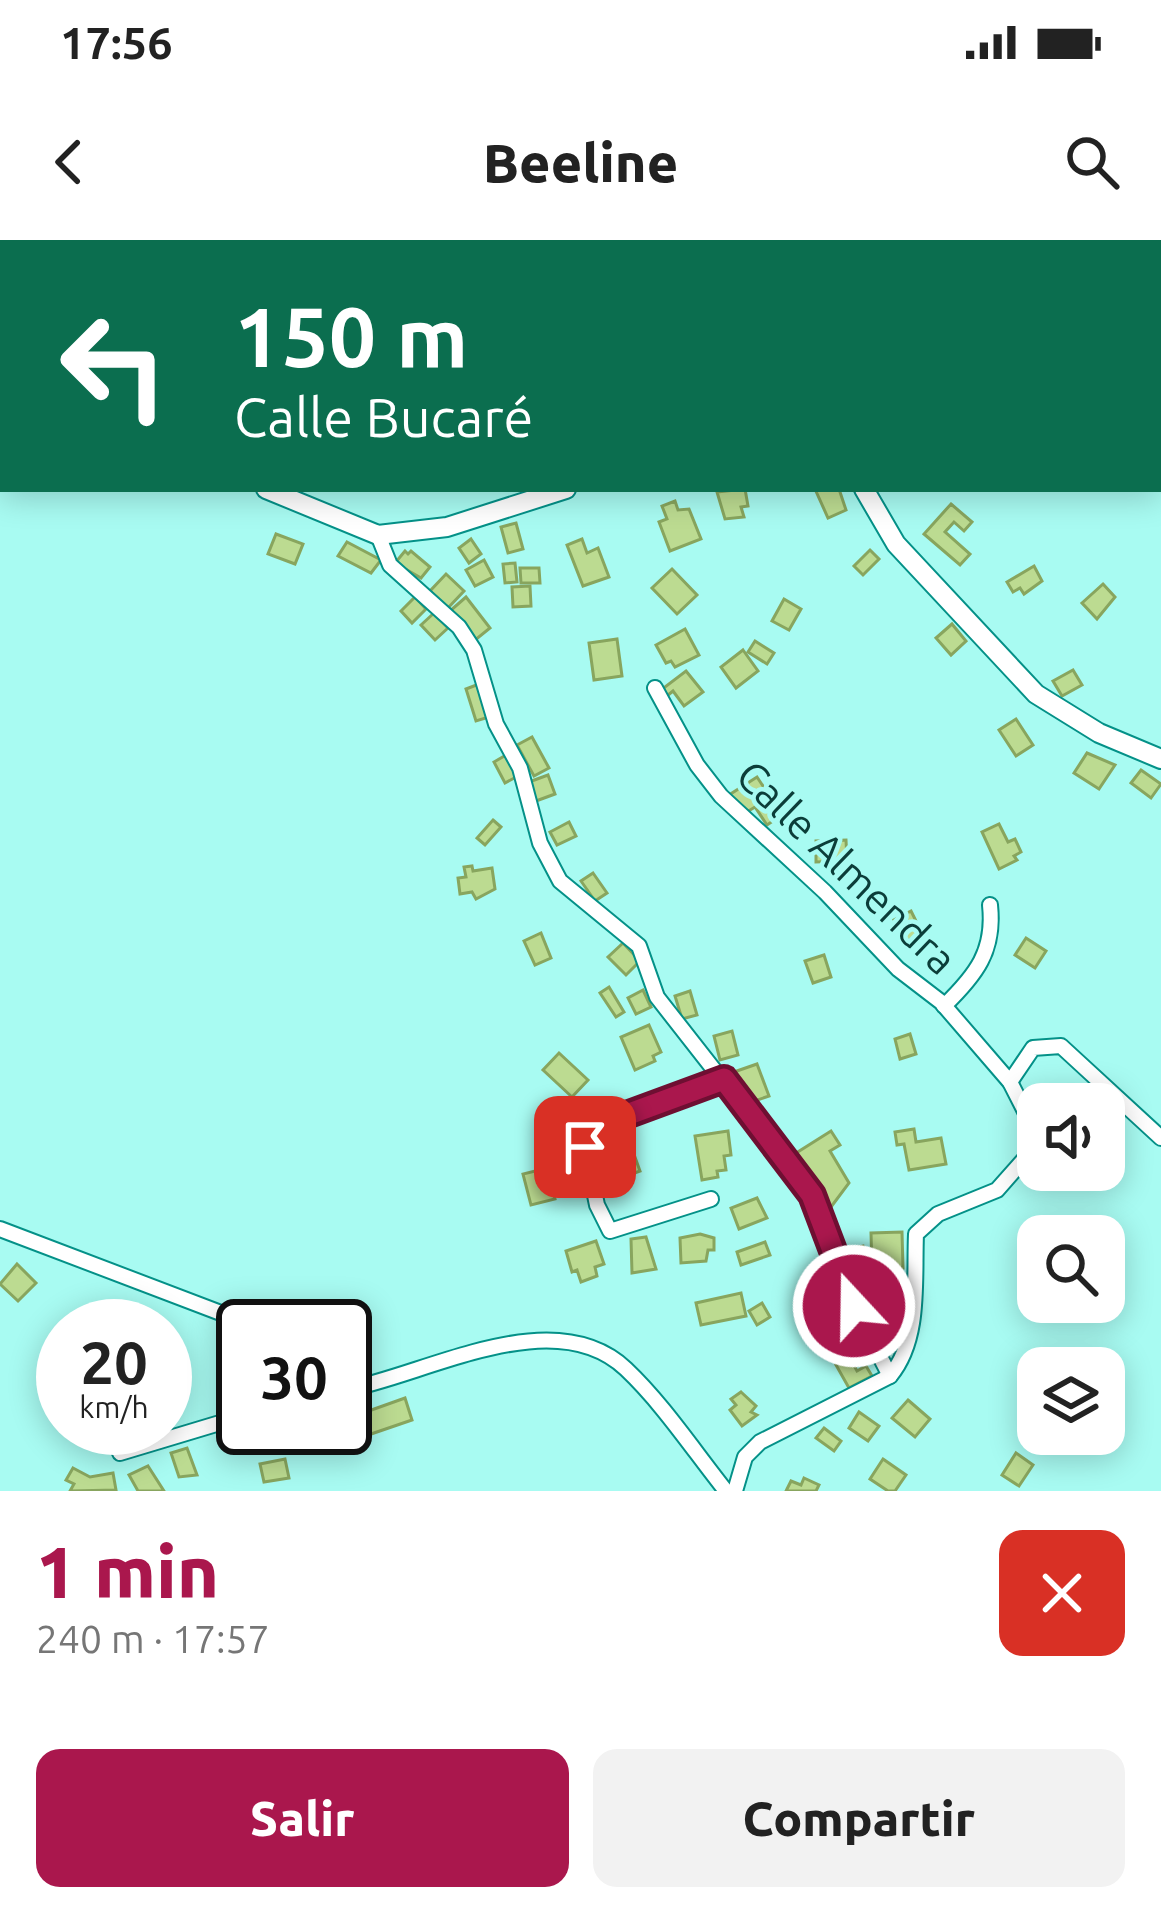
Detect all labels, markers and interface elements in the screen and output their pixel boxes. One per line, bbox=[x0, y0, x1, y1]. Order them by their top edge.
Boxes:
text: 17:56 bbox=[60, 17, 173, 68]
icon: back bbox=[36, 129, 102, 195]
icon: search bbox=[1059, 129, 1125, 195]
text: Beeline bbox=[483, 132, 678, 192]
icon: left bbox=[36, 288, 192, 444]
text: 150 m bbox=[234, 289, 468, 383]
text: Calle Bucaré bbox=[234, 387, 533, 447]
street label: Calle Almendra bbox=[728, 751, 966, 983]
map controls bbox=[1017, 1083, 1125, 1455]
button: sound bbox=[1017, 1083, 1125, 1191]
pin bbox=[534, 1096, 636, 1198]
icon: arrive bbox=[552, 1114, 618, 1180]
button: search bbox=[1017, 1215, 1125, 1323]
position arrow bbox=[791, 1243, 917, 1369]
speed limit sign: 30 bbox=[216, 1299, 372, 1455]
text: 20 bbox=[80, 1328, 148, 1395]
button: layers bbox=[1017, 1347, 1125, 1455]
text: km/h bbox=[79, 1390, 149, 1424]
button: close bbox=[999, 1530, 1125, 1656]
text: 1 min bbox=[36, 1531, 219, 1612]
text: 240 m · 17:57 bbox=[36, 1617, 270, 1660]
button: Salir bbox=[36, 1749, 569, 1887]
button: Compartir bbox=[593, 1749, 1125, 1887]

